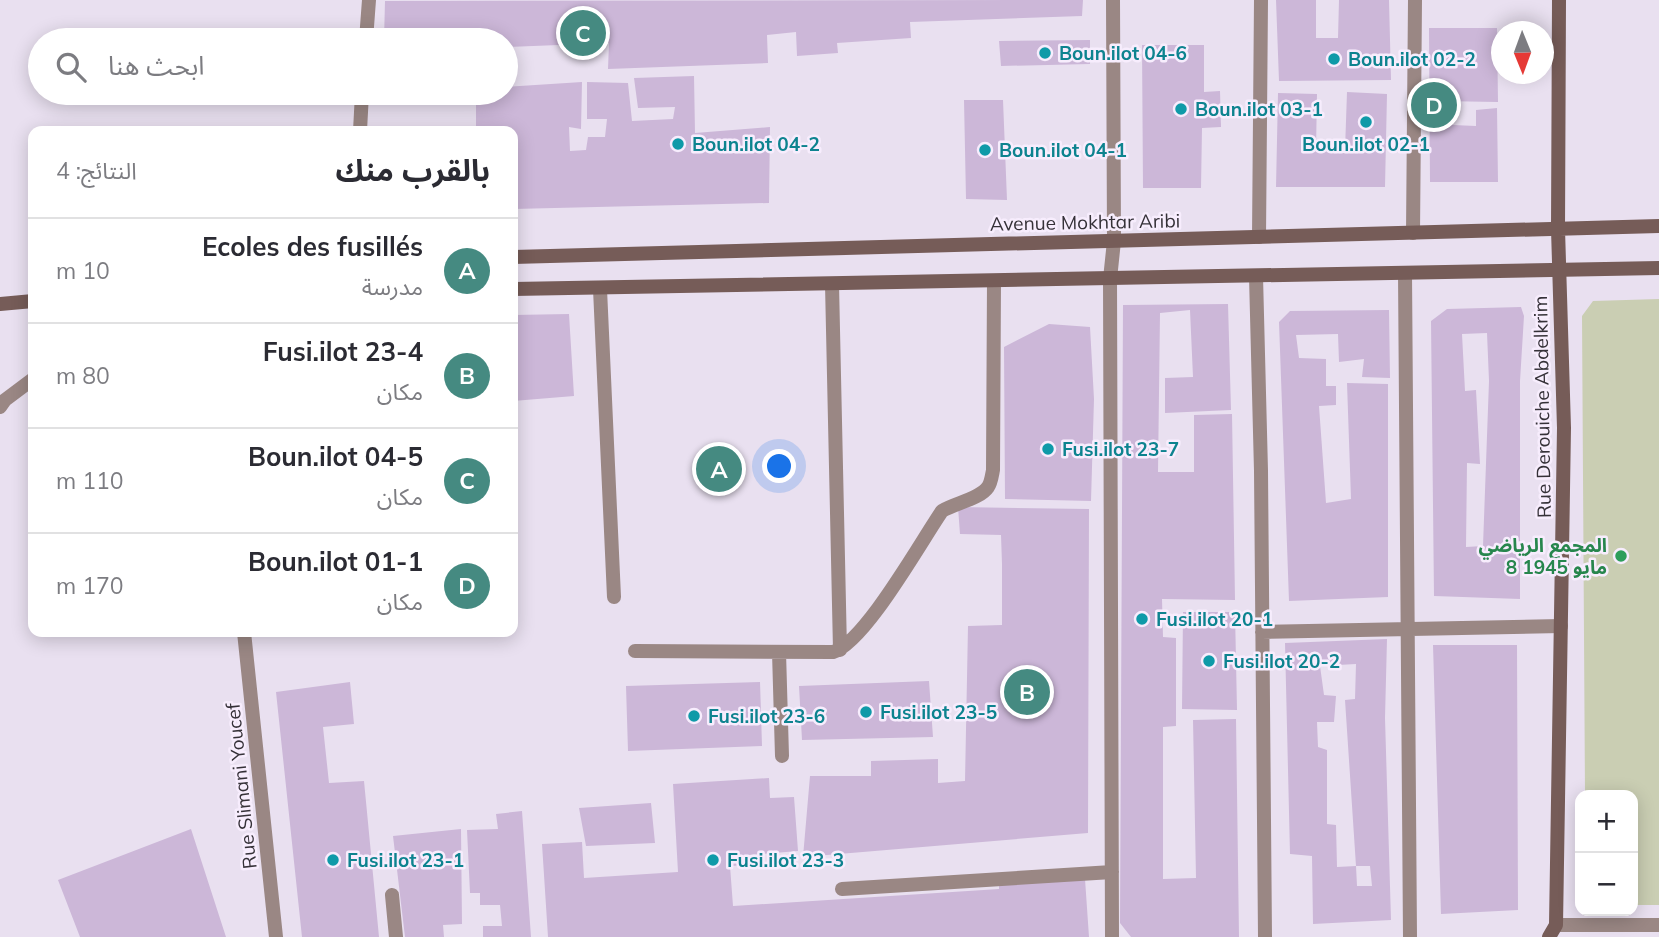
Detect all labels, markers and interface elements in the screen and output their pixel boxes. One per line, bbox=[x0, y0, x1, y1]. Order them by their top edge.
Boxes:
pin: C bbox=[560, 7, 606, 59]
north arrow bbox=[1491, 21, 1554, 84]
search box bbox=[28, 28, 518, 105]
place label: Boun.ilot 04-6 bbox=[1059, 41, 1187, 65]
marker: Boun.ilot 04-6 bbox=[1037, 45, 1053, 61]
place label: Boun.ilot 02-2 bbox=[1348, 47, 1476, 71]
icon: search bbox=[52, 48, 90, 86]
text: ابحث هنا bbox=[108, 49, 204, 82]
marker: Boun.ilot 02-2 bbox=[1326, 51, 1342, 67]
pin: D bbox=[1411, 79, 1457, 131]
place label: Boun.ilot 03-1 bbox=[1195, 97, 1323, 121]
marker: Boun.ilot 03-1 bbox=[1173, 101, 1189, 117]
marker: Boun.ilot 02-1 bbox=[1358, 114, 1374, 130]
place label: Boun.ilot 04-2 bbox=[692, 132, 820, 156]
place label: Boun.ilot 02-1 bbox=[1302, 132, 1430, 156]
marker: Boun.ilot 04-2 bbox=[670, 136, 686, 152]
place label: Boun.ilot 04-1 bbox=[999, 138, 1127, 162]
marker: Boun.ilot 04-1 bbox=[977, 142, 993, 158]
text: بالقرب منك bbox=[336, 151, 490, 189]
text: النتائج: 4 bbox=[56, 156, 137, 185]
street label: Avenue Mokhtar Aribi bbox=[990, 208, 1180, 236]
text: Ecoles des fusillés bbox=[202, 230, 423, 263]
text: 10 m bbox=[56, 256, 110, 285]
text: A bbox=[458, 256, 476, 285]
text: مدرسة bbox=[362, 272, 423, 301]
street label: Rue Derouiche Abdelkrim bbox=[1528, 296, 1556, 518]
text: Fusi.ilot 23-4 bbox=[263, 335, 423, 368]
text: 80 m bbox=[56, 361, 110, 390]
text: B bbox=[459, 361, 475, 390]
text: مكان bbox=[377, 377, 423, 406]
place label: Fusi.ilot 23-7 bbox=[1062, 437, 1179, 461]
text: Boun.ilot 04-5 bbox=[248, 440, 423, 473]
marker: Fusi.ilot 23-7 bbox=[1040, 441, 1056, 457]
pin: A bbox=[696, 443, 742, 495]
your location bbox=[762, 449, 796, 483]
text: 110 m bbox=[56, 466, 124, 495]
text: C bbox=[459, 466, 475, 495]
text: مكان bbox=[377, 482, 423, 511]
place label: المجمع الرياضي 8 مايو 1945 bbox=[1479, 533, 1607, 579]
text: Boun.ilot 01-1 bbox=[248, 545, 423, 578]
marker: المجمع الرياضي 8 مايو 1945 bbox=[1613, 548, 1629, 564]
text: 170 m bbox=[56, 571, 124, 600]
text: D bbox=[458, 571, 476, 600]
text: مكان bbox=[377, 587, 423, 616]
place label: Fusi.ilot 20-1 bbox=[1156, 607, 1273, 631]
marker: Fusi.ilot 20-1 bbox=[1134, 611, 1150, 627]
place label: Fusi.ilot 20-2 bbox=[1223, 649, 1340, 673]
marker: Fusi.ilot 20-2 bbox=[1201, 653, 1217, 669]
pin: B bbox=[1004, 666, 1050, 718]
place label: Fusi.ilot 23-5 bbox=[880, 700, 997, 724]
street label: Rue Slimani Youcef bbox=[220, 701, 262, 870]
place label: Fusi.ilot 23-6 bbox=[708, 704, 825, 728]
marker: Fusi.ilot 23-5 bbox=[858, 704, 874, 720]
marker: Fusi.ilot 23-6 bbox=[686, 708, 702, 724]
map controls bbox=[1575, 790, 1638, 916]
button: + bbox=[1575, 790, 1638, 853]
place label: Fusi.ilot 23-1 bbox=[347, 848, 464, 872]
place label: Fusi.ilot 23-3 bbox=[727, 848, 844, 872]
marker: Fusi.ilot 23-1 bbox=[325, 852, 341, 868]
marker: Fusi.ilot 23-3 bbox=[705, 852, 721, 868]
button: − bbox=[1575, 853, 1638, 916]

